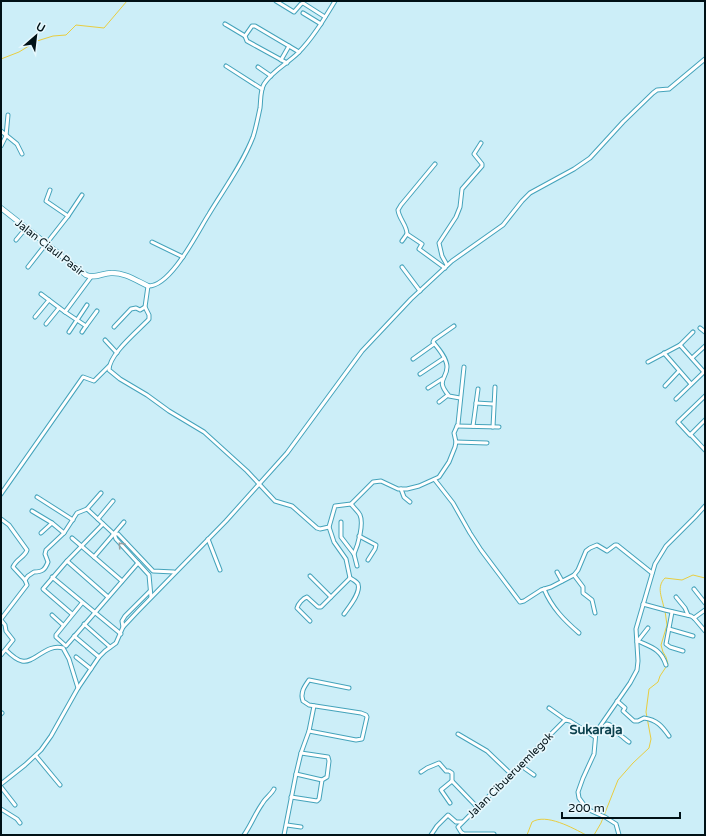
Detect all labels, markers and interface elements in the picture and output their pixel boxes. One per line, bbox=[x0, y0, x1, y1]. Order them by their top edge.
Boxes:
north arrow bbox=[16, 16, 56, 56]
text: U bbox=[34, 20, 47, 35]
street label: Jalan Ciaul Pasir bbox=[13, 216, 87, 279]
one-way arrow bbox=[118, 542, 126, 550]
district label: Sukaraja bbox=[570, 722, 622, 738]
street label: Jalan Cibueruemlegok bbox=[465, 730, 556, 821]
scale bar bbox=[562, 794, 680, 820]
text: 200 m bbox=[568, 801, 605, 815]

